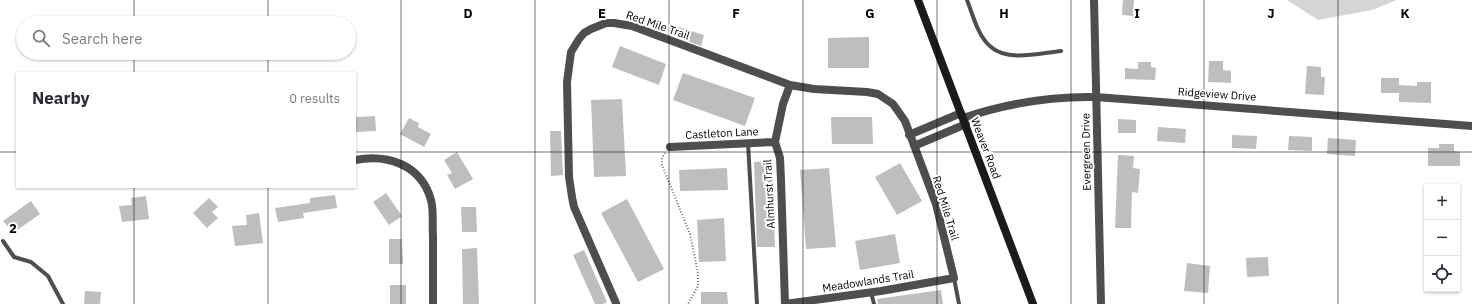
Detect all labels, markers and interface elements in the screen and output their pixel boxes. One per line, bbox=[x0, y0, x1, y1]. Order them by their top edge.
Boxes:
text: D bbox=[463, 5, 473, 22]
text: E bbox=[598, 5, 606, 22]
text: F bbox=[732, 5, 740, 22]
text: G bbox=[865, 5, 875, 22]
text: H bbox=[999, 5, 1009, 22]
text: I bbox=[1134, 5, 1140, 22]
text: J bbox=[1267, 5, 1275, 22]
text: K bbox=[1400, 5, 1410, 22]
street label: Red Mile Trail bbox=[624, 8, 692, 42]
search box bbox=[16, 16, 356, 60]
icon: search bbox=[30, 27, 52, 49]
text: Search here bbox=[62, 29, 142, 48]
street label: Ridgeview Drive bbox=[1177, 84, 1257, 104]
text: Nearby bbox=[32, 87, 90, 109]
text: 0 results bbox=[289, 90, 340, 107]
street label: Evergreen Drive bbox=[1078, 113, 1094, 191]
street label: Weaver Road bbox=[968, 115, 1004, 181]
street label: Castleton Lane bbox=[685, 124, 759, 142]
street label: Almhurst Trail bbox=[760, 159, 778, 229]
street label: Red Mile Trail bbox=[930, 174, 962, 242]
map controls bbox=[1424, 184, 1460, 292]
button: + bbox=[1424, 184, 1460, 220]
text: 2 bbox=[9, 220, 17, 237]
button: − bbox=[1424, 220, 1460, 256]
button: locate bbox=[1424, 256, 1460, 292]
street label: Meadowlands Trail bbox=[821, 267, 915, 295]

